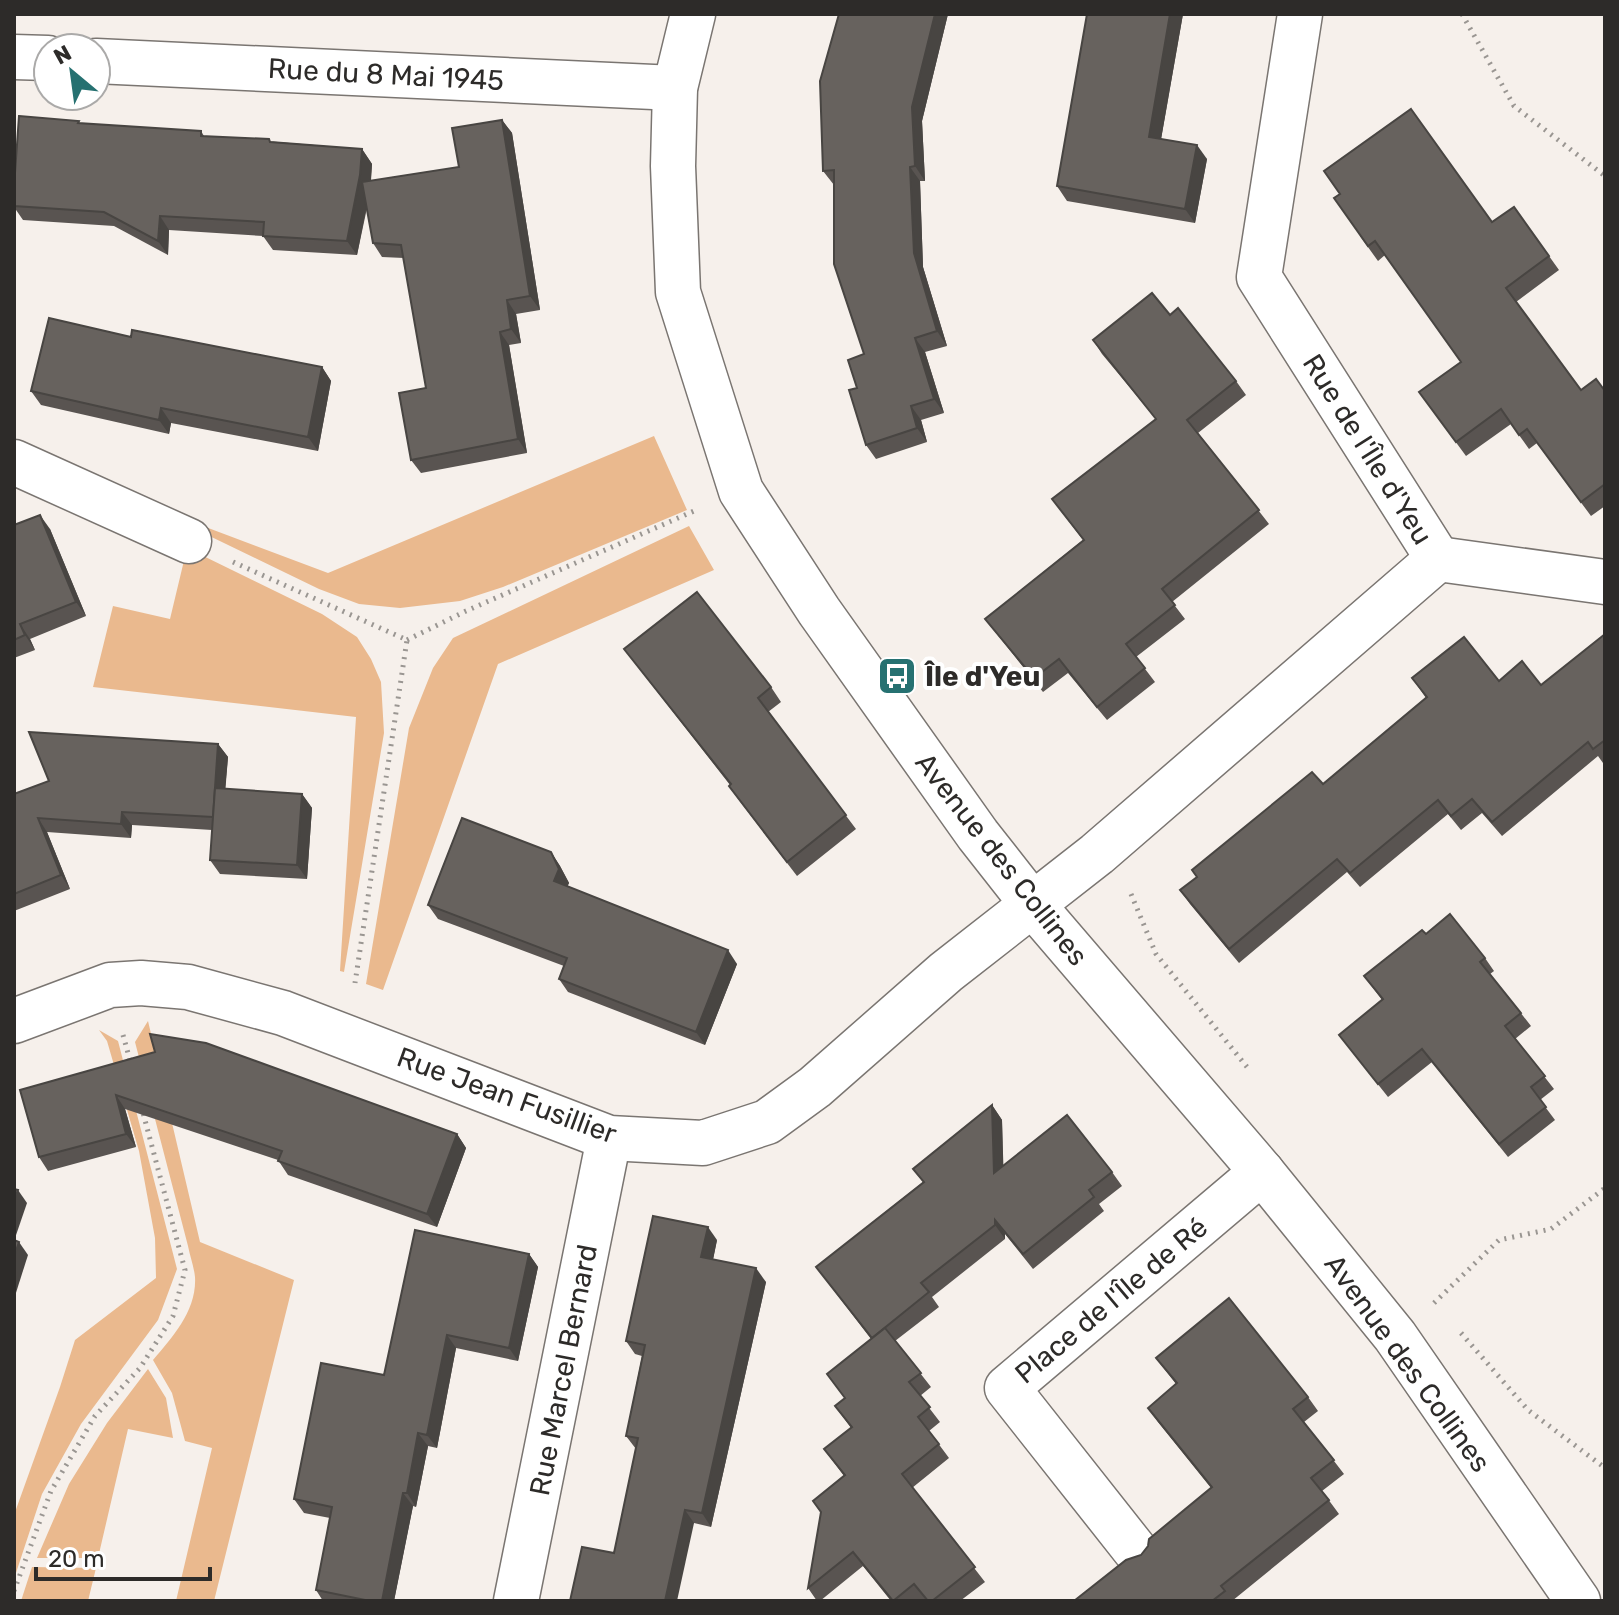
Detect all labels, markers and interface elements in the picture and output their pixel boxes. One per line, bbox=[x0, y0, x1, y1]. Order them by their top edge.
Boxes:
north arrow bbox=[32, 32, 112, 112]
text: N bbox=[49, 39, 76, 71]
street label: Rue du 8 Mai 1945 bbox=[267, 52, 505, 97]
street label: Rue de l'Île d'Yeu bbox=[1296, 348, 1439, 550]
bus stop icon: Île d'Yeu bbox=[876, 655, 918, 697]
place label: Île d'Yeu bbox=[924, 660, 1040, 693]
street label: Avenue des Collines bbox=[908, 747, 1095, 972]
street label: Rue Jean Fusillier bbox=[393, 1040, 621, 1151]
street label: Place de l'Île de Ré bbox=[1009, 1210, 1214, 1390]
street label: Rue Marcel Bernard bbox=[523, 1242, 604, 1498]
street label: Avenue des Collines bbox=[1318, 1248, 1497, 1478]
scale bar bbox=[36, 1531, 210, 1581]
text: 20 m bbox=[48, 1545, 105, 1573]

